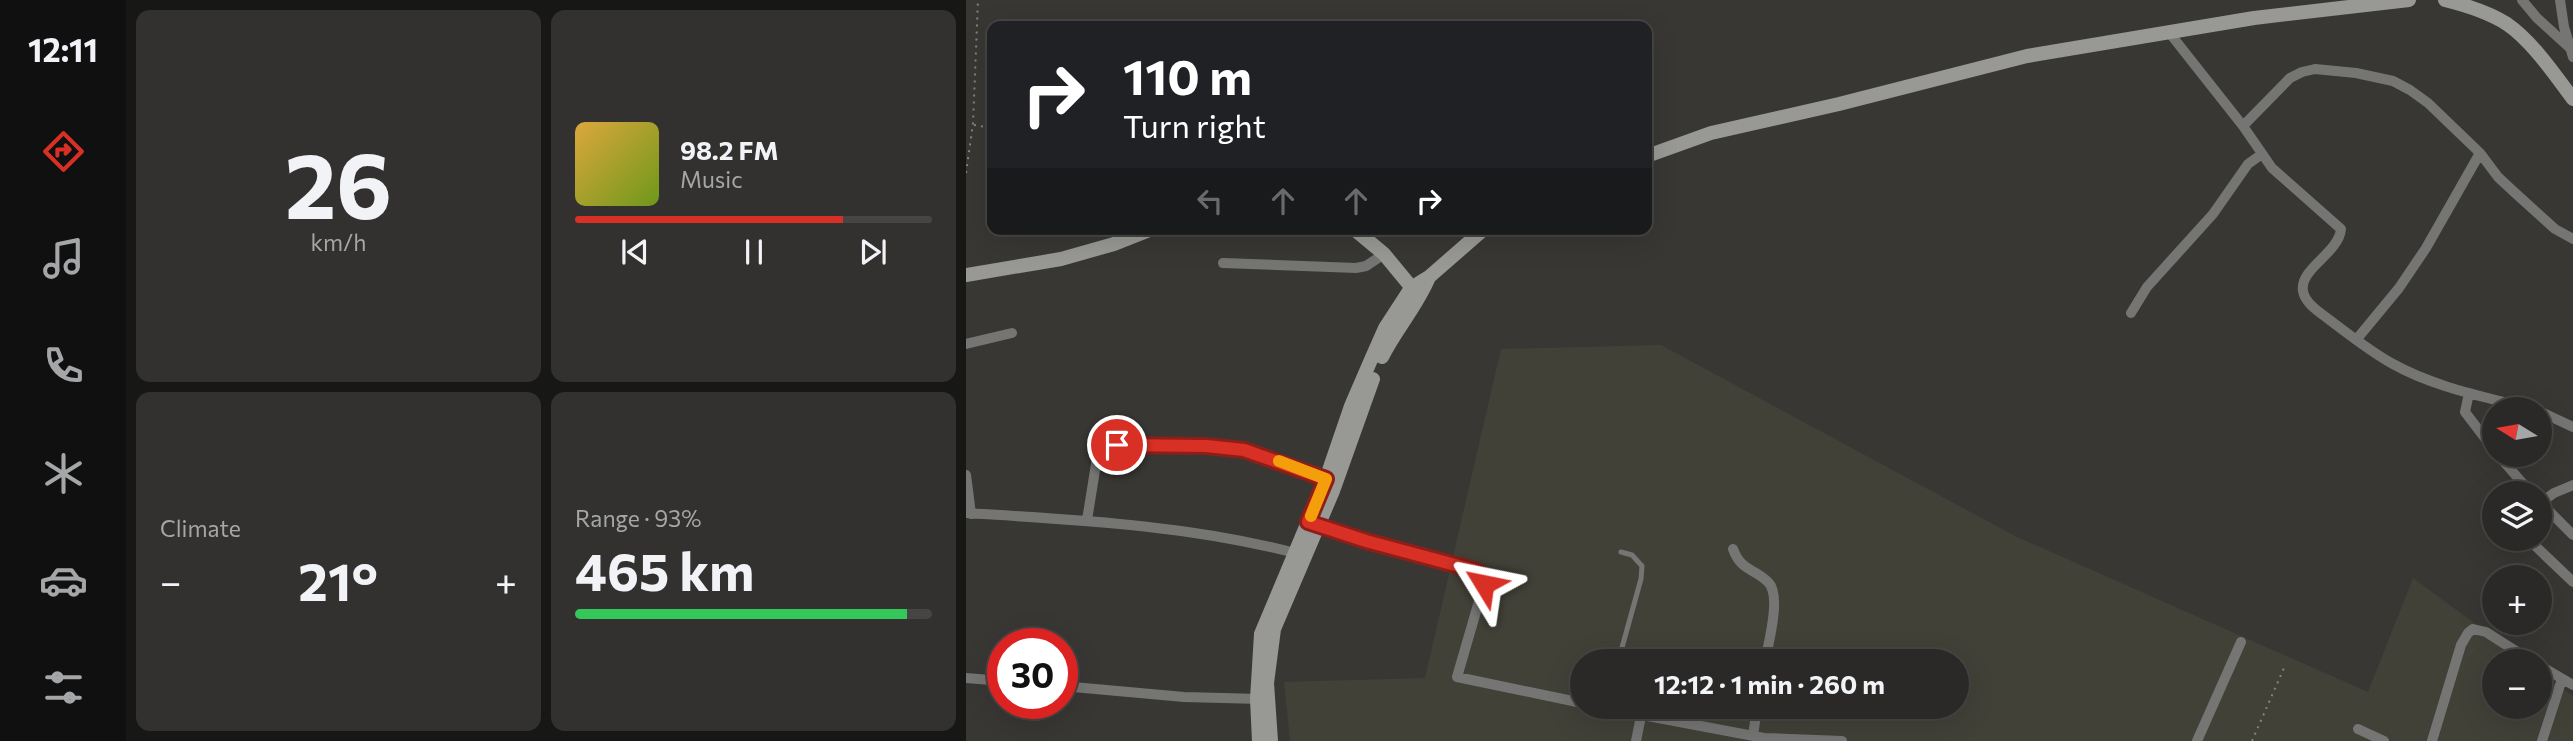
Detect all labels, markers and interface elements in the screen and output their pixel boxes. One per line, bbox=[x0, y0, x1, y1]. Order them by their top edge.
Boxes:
text: 12:11 bbox=[28, 29, 98, 69]
text: 110 m bbox=[1123, 45, 1252, 105]
icon: right bbox=[1008, 49, 1099, 140]
text: Turn right bbox=[1123, 105, 1266, 145]
text: 26 bbox=[285, 126, 392, 238]
icon: directions bbox=[39, 127, 88, 176]
text: 98.2 FM bbox=[680, 134, 778, 165]
text: Music bbox=[680, 165, 743, 193]
icon: left bbox=[1191, 182, 1229, 220]
icon: ahead bbox=[1264, 182, 1302, 220]
icon: ahead bbox=[1337, 182, 1375, 220]
icon: right bbox=[1410, 182, 1448, 220]
text: km/h bbox=[311, 228, 366, 256]
icon: previous bbox=[616, 233, 654, 271]
icon: pause bbox=[735, 233, 773, 271]
icon: next bbox=[854, 233, 892, 271]
icon: music bbox=[39, 234, 88, 283]
icon: phone bbox=[39, 341, 88, 390]
north arrow bbox=[2482, 397, 2552, 467]
map controls bbox=[2482, 397, 2552, 719]
pin bbox=[1087, 415, 1147, 475]
icon: arrive bbox=[1098, 426, 1136, 464]
icon: climate bbox=[39, 449, 88, 498]
button: layers bbox=[2482, 481, 2552, 551]
text: Range · 93% bbox=[575, 504, 701, 532]
text: Climate bbox=[160, 514, 241, 542]
text: 465 km bbox=[575, 538, 754, 602]
position arrow bbox=[1447, 547, 1521, 621]
text: 21° bbox=[298, 548, 378, 612]
icon: car bbox=[39, 556, 88, 605]
text: − bbox=[160, 557, 182, 604]
text: + bbox=[495, 557, 517, 604]
button: + bbox=[2482, 565, 2552, 635]
speed limit sign: 30 bbox=[987, 628, 1078, 719]
button: − bbox=[2482, 649, 2552, 719]
icon: filters bbox=[39, 663, 88, 712]
text: 12:12 · 1 min · 260 m bbox=[1654, 668, 1885, 699]

